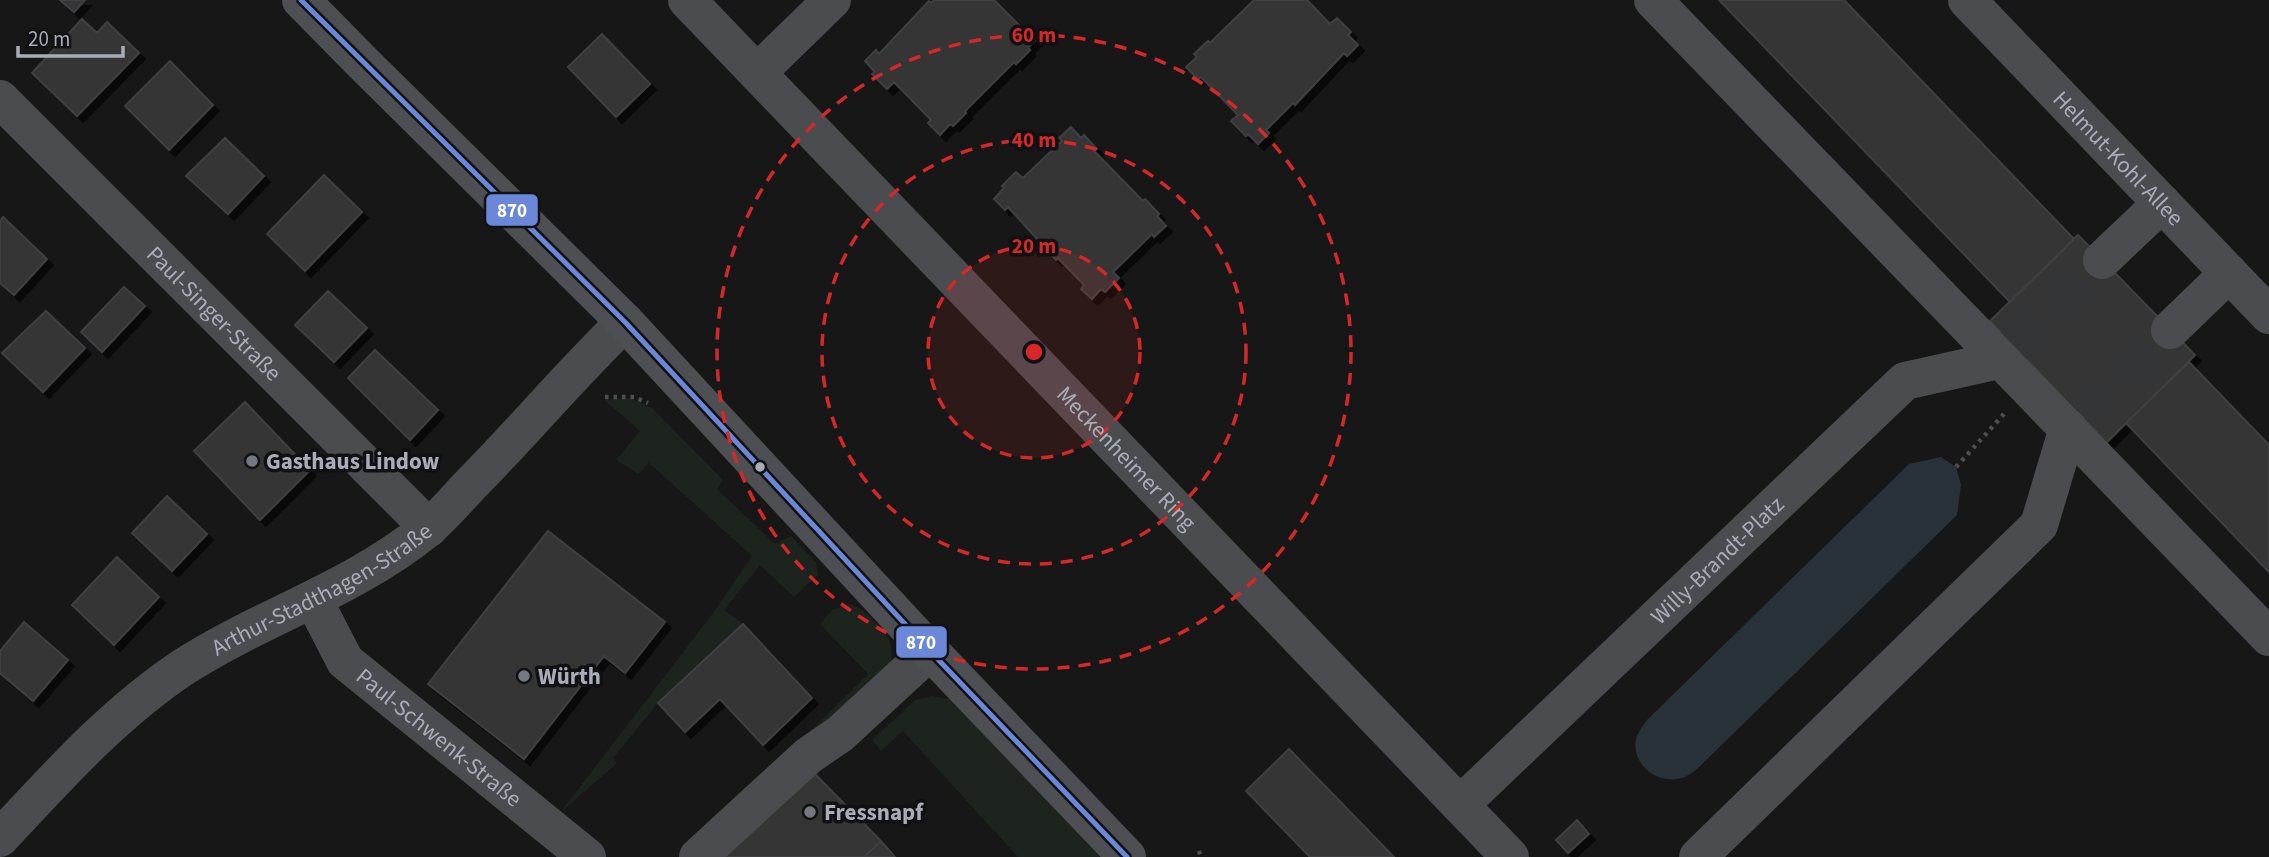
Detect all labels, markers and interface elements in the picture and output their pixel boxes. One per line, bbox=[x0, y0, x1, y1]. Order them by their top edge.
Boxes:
scale bar bbox=[18, 14, 122, 58]
text: 60 m bbox=[1012, 20, 1056, 50]
text: 20 m bbox=[28, 24, 70, 54]
street label: Helmut-Kohl-Allee bbox=[2045, 83, 2191, 234]
text: 40 m bbox=[1012, 125, 1056, 155]
line badge: 870 bbox=[485, 193, 539, 227]
text: 870 bbox=[497, 198, 527, 225]
text: 20 m bbox=[1012, 231, 1056, 261]
street label: Paul-Singer-Straße bbox=[139, 238, 289, 389]
centre of rings bbox=[1022, 340, 1046, 364]
street label: Meckenheimer Ring bbox=[1049, 379, 1204, 538]
place label: Gasthaus Lindow bbox=[266, 445, 440, 478]
marker: Gasthaus Lindow bbox=[244, 453, 260, 469]
unlabelled marker bbox=[753, 460, 767, 474]
street label: Willy-Brandt-Platz bbox=[1643, 489, 1792, 632]
street label: Arthur-Stadthagen-Straße bbox=[205, 515, 439, 664]
line badge: 870 bbox=[895, 625, 948, 659]
text: 870 bbox=[906, 630, 936, 657]
street label: Paul-Schwenk-Straße bbox=[349, 660, 529, 815]
place label: Würth bbox=[538, 660, 601, 693]
marker: Würth bbox=[516, 668, 532, 684]
place label: Fressnapf bbox=[824, 796, 924, 829]
marker: Fressnapf bbox=[802, 804, 818, 820]

